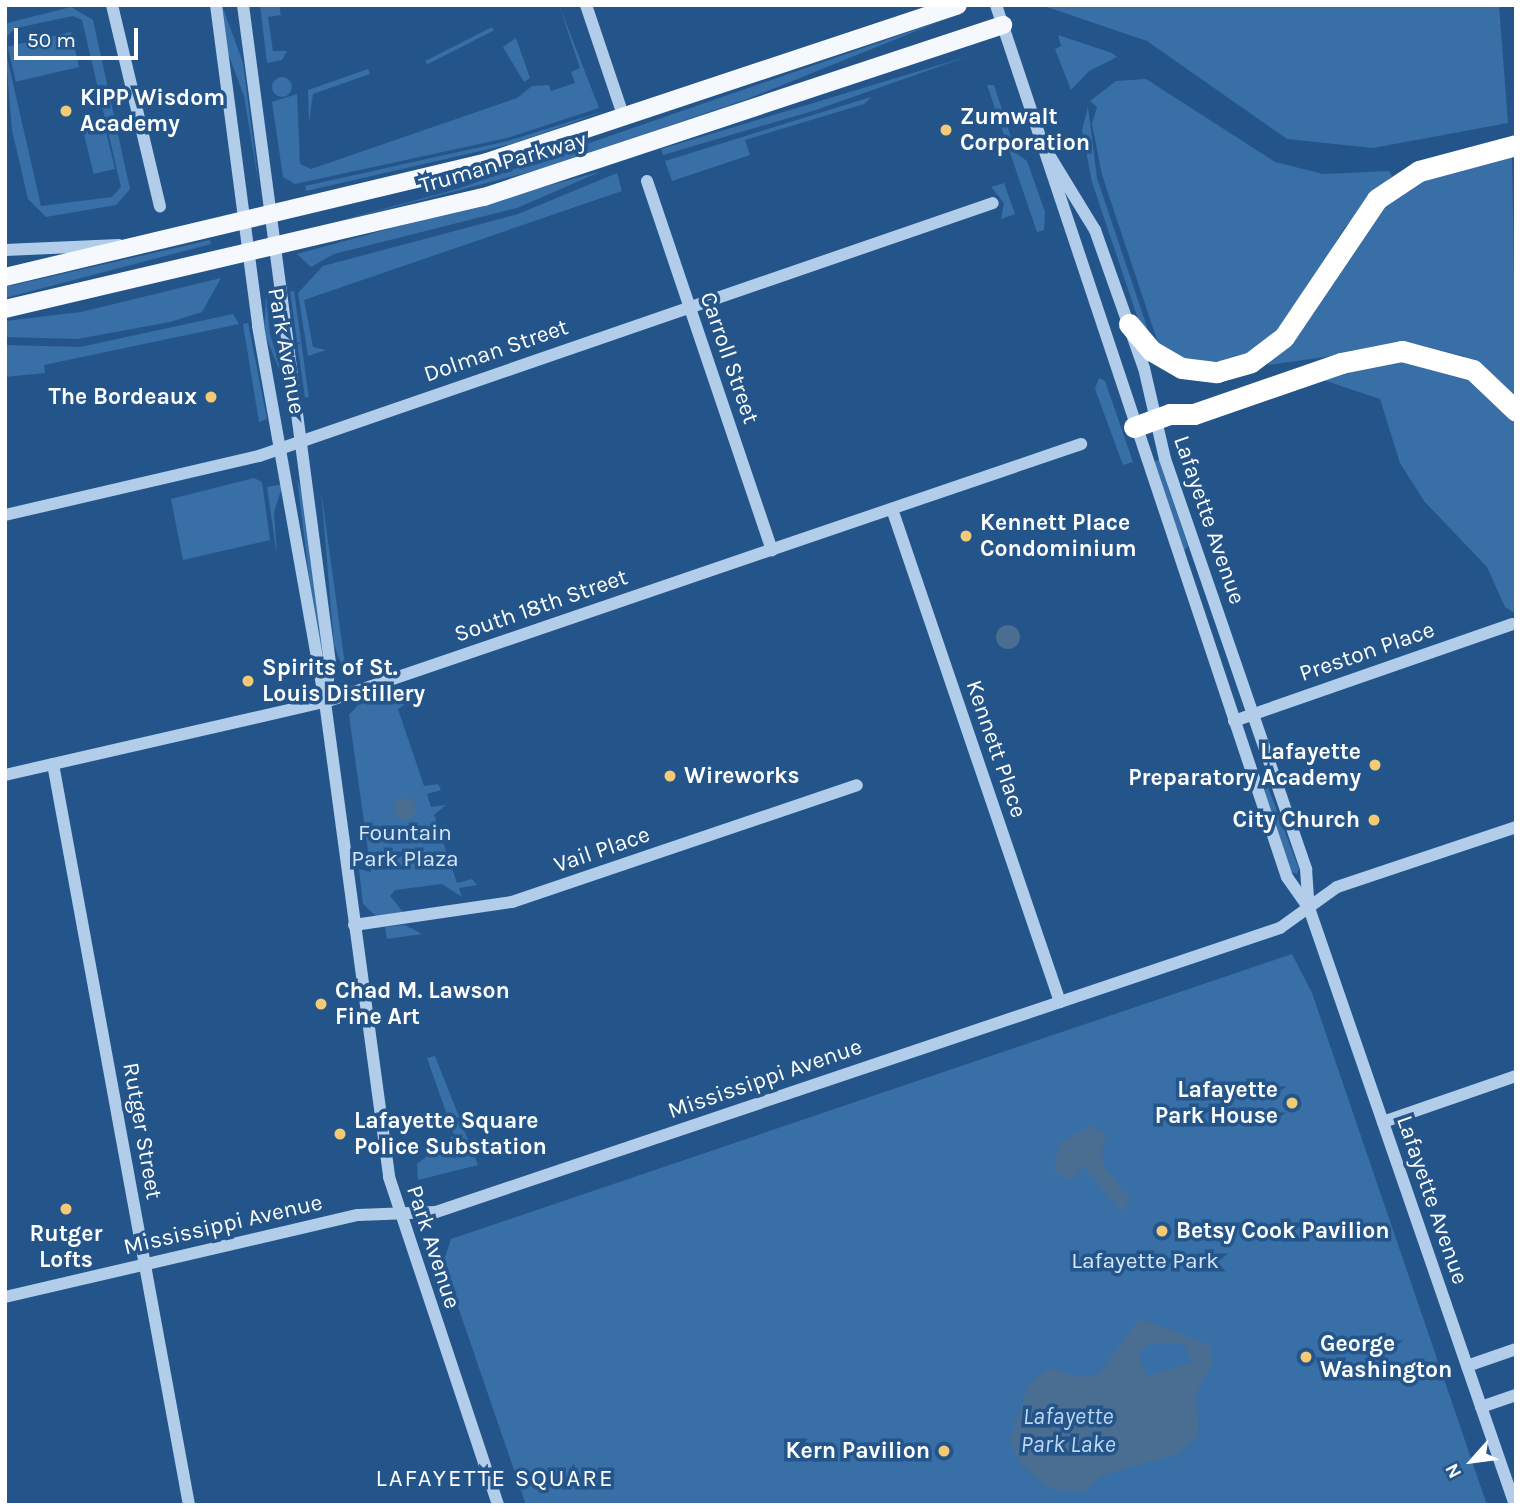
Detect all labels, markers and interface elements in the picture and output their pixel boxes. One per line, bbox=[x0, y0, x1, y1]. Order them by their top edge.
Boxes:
scale bar bbox=[18, 14, 142, 58]
text: 50 m bbox=[27, 28, 76, 52]
place label: KIPP Wisdom Academy bbox=[80, 84, 225, 138]
marker: KIPP Wisdom Academy bbox=[58, 103, 74, 119]
place label: Zumwalt Corporation bbox=[960, 103, 1090, 157]
marker: Zumwalt Corporation bbox=[938, 122, 954, 138]
street label: Truman Parkway bbox=[416, 126, 590, 200]
street label: Park Avenue bbox=[261, 286, 311, 416]
street label: Carroll Street bbox=[694, 289, 764, 427]
street label: Dolman Street bbox=[420, 313, 572, 389]
place label: The Bordeaux bbox=[49, 383, 197, 411]
marker: The Bordeaux bbox=[203, 389, 219, 405]
street label: Lafayette Avenue bbox=[1167, 432, 1251, 608]
place label: Kennett Place Condominium bbox=[980, 509, 1137, 563]
marker: Kennett Place Condominium bbox=[958, 528, 974, 544]
street label: South 18th Street bbox=[451, 563, 631, 649]
street label: Preston Place bbox=[1296, 616, 1438, 688]
place label: Spirits of St. Louis Distillery bbox=[262, 654, 425, 708]
marker: Spirits of St. Louis Distillery bbox=[240, 673, 256, 689]
street label: Kennett Place bbox=[960, 677, 1032, 821]
place label: Lafayette Preparatory Academy bbox=[1128, 738, 1361, 792]
marker: Lafayette Preparatory Academy bbox=[1367, 757, 1383, 773]
place label: Wireworks bbox=[684, 762, 800, 790]
marker: Wireworks bbox=[662, 768, 678, 784]
place label: City Church bbox=[1233, 806, 1360, 834]
marker: City Church bbox=[1366, 812, 1382, 828]
park label: Fountain Park Plaza bbox=[351, 819, 459, 873]
street label: Vail Place bbox=[551, 821, 653, 879]
place label: Chad M. Lawson Fine Art bbox=[335, 977, 510, 1031]
marker: Chad M. Lawson Fine Art bbox=[313, 996, 329, 1012]
street label: Mississippi Avenue bbox=[664, 1033, 866, 1125]
street label: Rutger Street bbox=[116, 1060, 168, 1202]
place label: Lafayette Park House bbox=[1155, 1076, 1278, 1130]
marker: Lafayette Park House bbox=[1284, 1095, 1300, 1111]
place label: Lafayette Square Police Substation bbox=[354, 1107, 547, 1161]
street label: Lafayette Avenue bbox=[1390, 1112, 1474, 1288]
marker: Lafayette Square Police Substation bbox=[332, 1126, 348, 1142]
street label: Park Avenue bbox=[400, 1182, 466, 1312]
street label: Mississippi Avenue bbox=[121, 1189, 325, 1261]
marker: Rutger Lofts bbox=[58, 1201, 74, 1217]
place label: Betsy Cook Pavilion bbox=[1176, 1217, 1390, 1245]
place label: Rutger Lofts bbox=[30, 1220, 102, 1274]
marker: Betsy Cook Pavilion bbox=[1154, 1223, 1170, 1239]
park label: Lafayette Park bbox=[1071, 1247, 1219, 1275]
place label: George Washington bbox=[1320, 1330, 1452, 1384]
marker: George Washington bbox=[1298, 1349, 1314, 1365]
water label: Lafayette Park Lake bbox=[1020, 1403, 1116, 1459]
north arrow bbox=[1437, 1426, 1507, 1496]
place label: Kern Pavilion bbox=[785, 1437, 930, 1465]
marker: Kern Pavilion bbox=[936, 1443, 952, 1459]
text: N bbox=[1441, 1460, 1466, 1482]
district label: LAFAYETTE SQUARE bbox=[377, 1465, 613, 1493]

